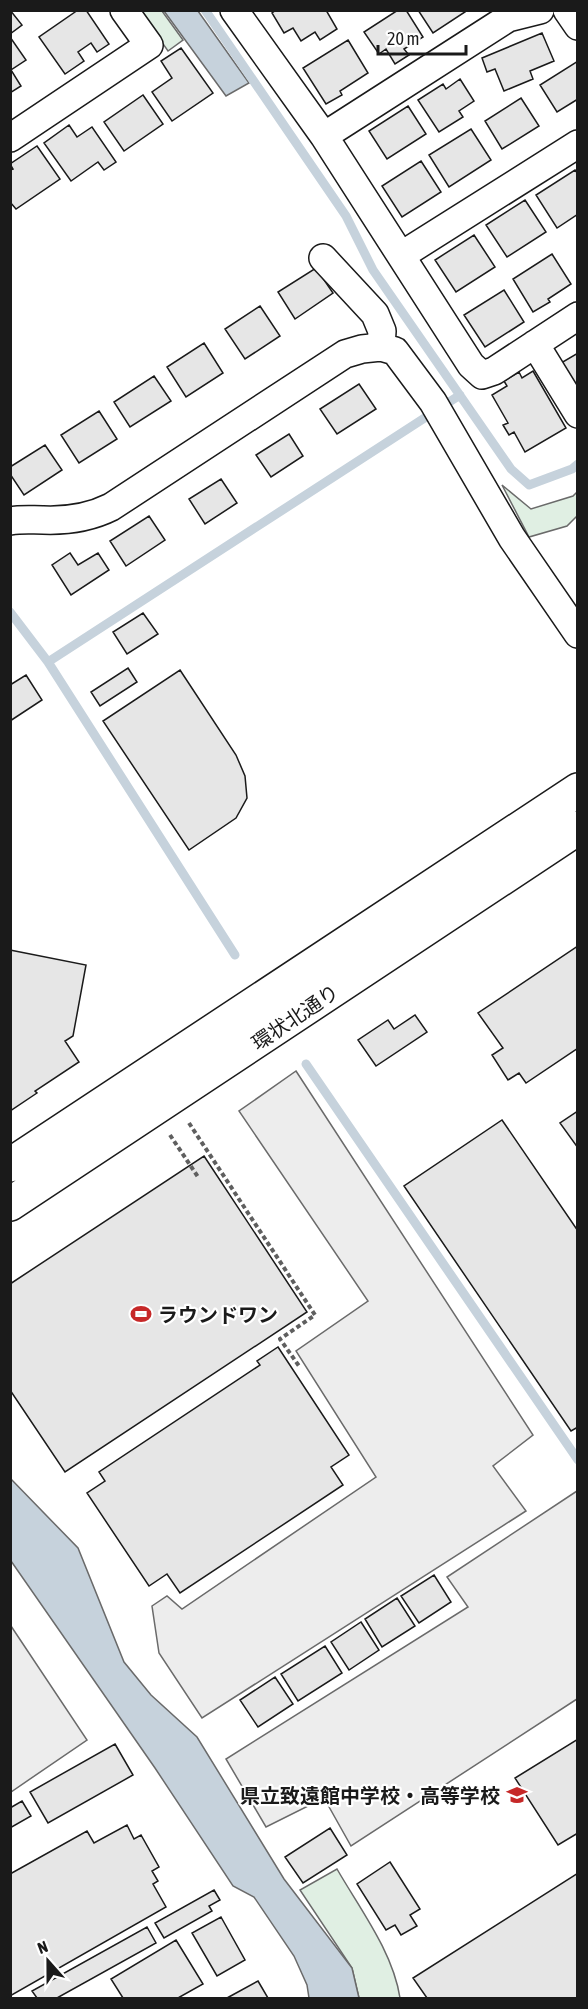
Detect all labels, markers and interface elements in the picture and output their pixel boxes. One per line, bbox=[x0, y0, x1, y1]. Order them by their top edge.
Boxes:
scale bar bbox=[378, 18, 466, 56]
text: 20 m bbox=[387, 28, 419, 49]
street label: 環状北通り bbox=[247, 980, 343, 1054]
sports icon: ラウンドワン bbox=[129, 1302, 153, 1326]
place label: ラウンドワン bbox=[158, 1303, 278, 1326]
school or university icon: 県立致遠館中学校・高等学校 bbox=[505, 1783, 529, 1807]
place label: 県立致遠館中学校・高等学校 bbox=[240, 1784, 500, 1807]
north arrow bbox=[18, 1931, 78, 1991]
text: N bbox=[35, 1937, 50, 1957]

